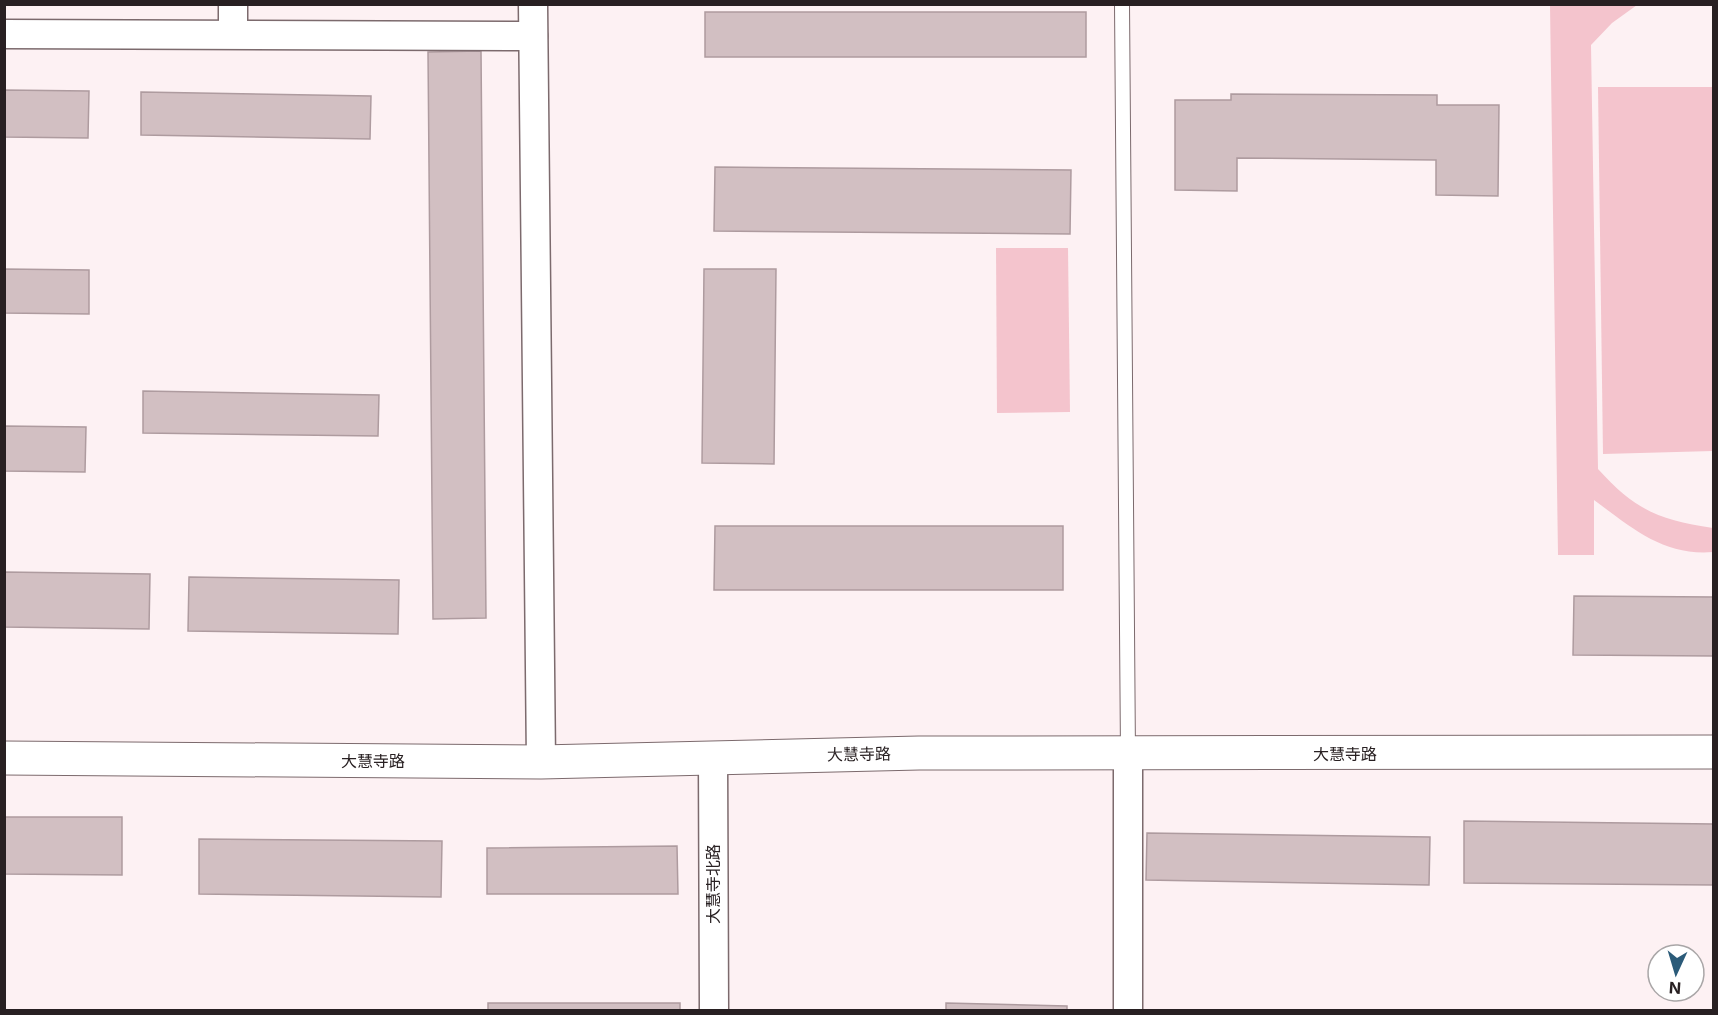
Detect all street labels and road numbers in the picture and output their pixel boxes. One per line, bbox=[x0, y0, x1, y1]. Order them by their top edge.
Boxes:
street label: 大慧寺路 bbox=[827, 743, 891, 765]
street label: 大慧寺路 bbox=[1313, 744, 1377, 764]
street label: 大慧寺路 bbox=[341, 751, 405, 771]
street label: 大慧寺北路 bbox=[703, 844, 723, 924]

